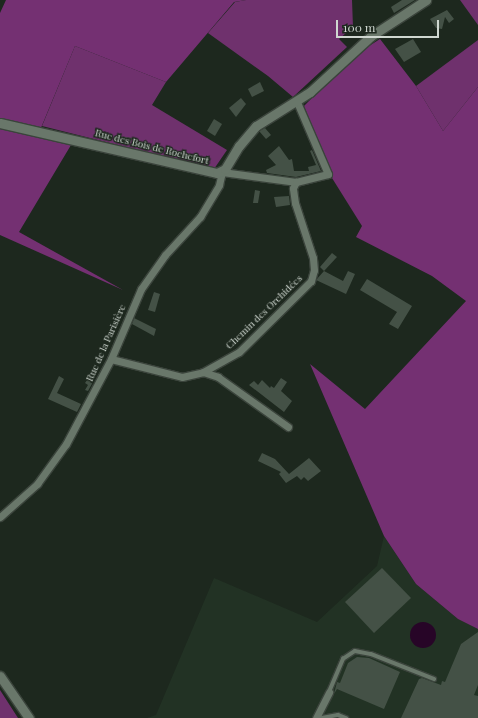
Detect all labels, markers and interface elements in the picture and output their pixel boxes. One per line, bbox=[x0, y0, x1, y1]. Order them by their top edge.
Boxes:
scale bar bbox=[338, 12, 441, 38]
text: 100 m bbox=[343, 19, 375, 35]
street label: Rue des Bois de Rochefort bbox=[94, 127, 210, 167]
street label: Chemin des Orchidées bbox=[223, 272, 305, 352]
street label: Rue de la Parisière bbox=[84, 302, 128, 384]

